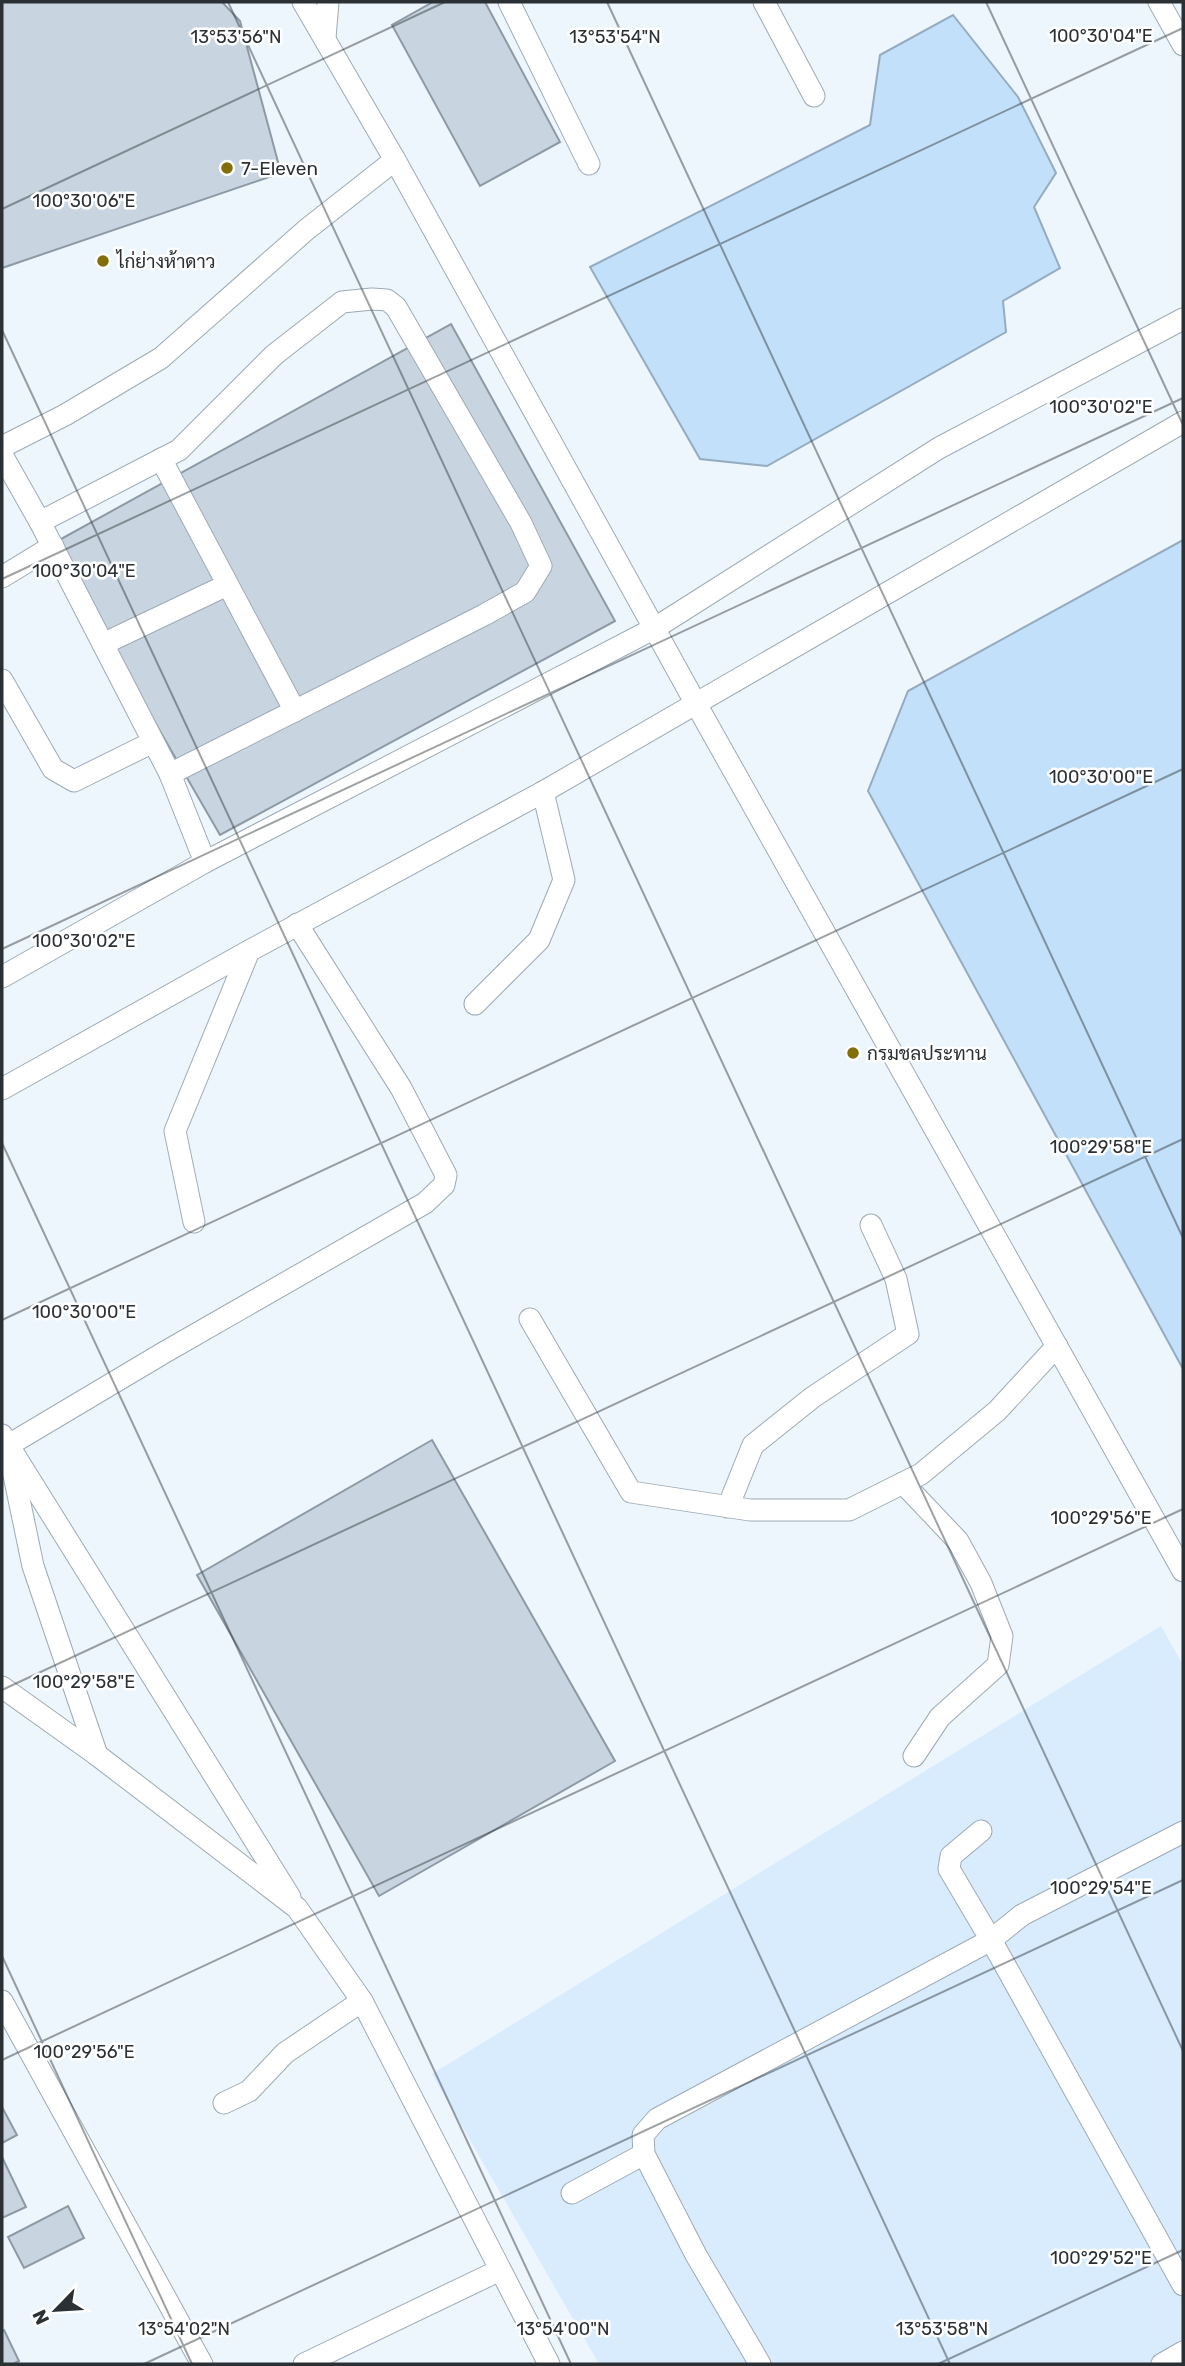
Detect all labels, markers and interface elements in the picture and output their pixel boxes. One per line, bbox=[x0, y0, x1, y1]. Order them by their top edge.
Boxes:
text: 100°30'04"E bbox=[1049, 25, 1153, 47]
text: 13°53'56"N bbox=[190, 26, 282, 48]
text: 13°53'54"N bbox=[569, 26, 661, 48]
place label: 7-Eleven bbox=[241, 157, 318, 180]
marker: 7-Eleven bbox=[219, 160, 235, 176]
text: 100°30'06"E bbox=[33, 190, 136, 212]
place label: ไก่ย่างห้าดาว bbox=[115, 249, 216, 273]
marker: ไก่ย่างห้าดาว bbox=[95, 253, 111, 269]
text: 100°30'02"E bbox=[1049, 396, 1153, 418]
text: 100°30'04"E bbox=[32, 560, 136, 582]
text: 100°30'00"E bbox=[1049, 766, 1153, 788]
text: 100°30'02"E bbox=[32, 930, 136, 952]
place label: กรมชลประทาน bbox=[867, 1042, 987, 1065]
marker: กรมชลประทาน bbox=[845, 1045, 861, 1061]
text: 100°29'58"E bbox=[1050, 1136, 1152, 1158]
text: 100°30'00"E bbox=[32, 1301, 136, 1323]
text: 100°29'56"E bbox=[1050, 1507, 1152, 1529]
text: 100°29'58"E bbox=[33, 1671, 135, 1693]
text: 100°29'54"E bbox=[1050, 1877, 1152, 1899]
text: 100°29'56"E bbox=[33, 2041, 135, 2063]
text: 100°29'52"E bbox=[1050, 2247, 1152, 2269]
north arrow bbox=[21, 2275, 91, 2345]
text: N bbox=[28, 2306, 54, 2328]
text: 13°54'02"N bbox=[138, 2318, 230, 2340]
text: 13°54'00"N bbox=[517, 2318, 610, 2340]
text: 13°53'58"N bbox=[896, 2318, 988, 2340]

